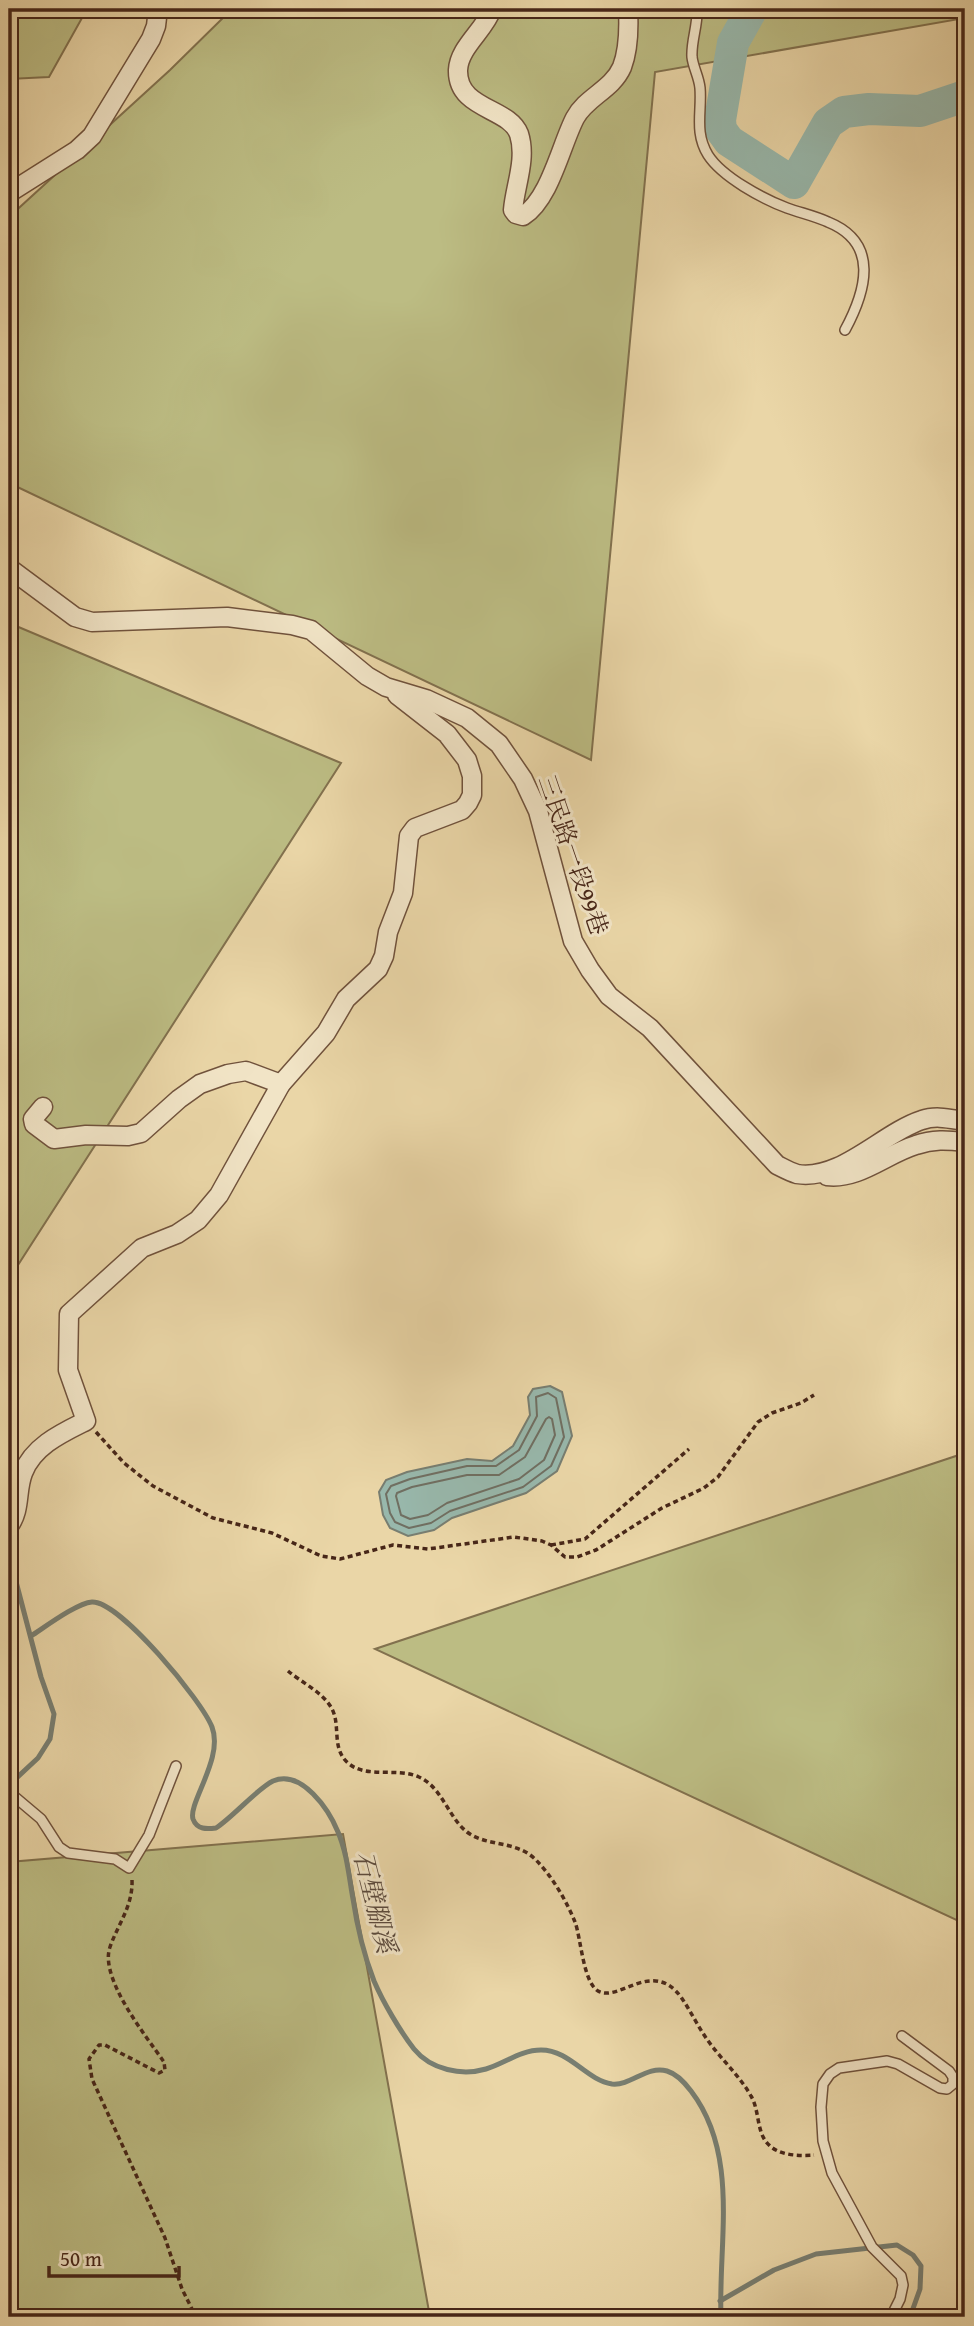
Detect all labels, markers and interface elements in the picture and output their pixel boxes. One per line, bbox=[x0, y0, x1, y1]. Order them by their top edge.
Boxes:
street label: 三民路一段99巷 bbox=[530, 770, 617, 940]
water label: 石壁腳溪 bbox=[344, 1847, 408, 1960]
scale bar bbox=[49, 2235, 178, 2279]
text: 50 m bbox=[60, 2243, 102, 2274]

